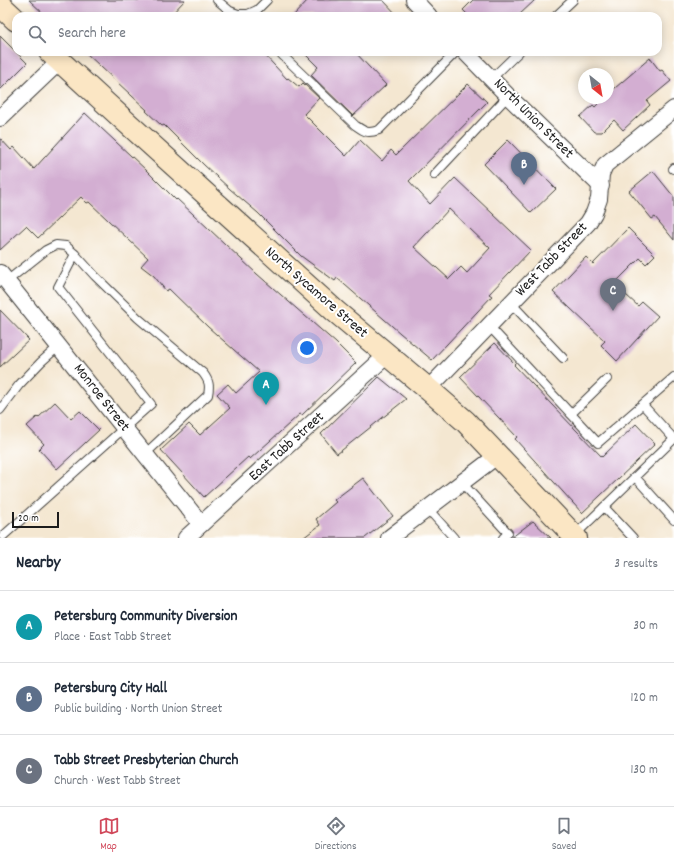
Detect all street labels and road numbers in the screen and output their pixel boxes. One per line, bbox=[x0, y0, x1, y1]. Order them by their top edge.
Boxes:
street label: North Union Street bbox=[488, 74, 579, 165]
street label: West Tabb Street bbox=[511, 217, 594, 302]
street label: North Sycamore Street bbox=[260, 242, 373, 344]
street label: Monroe Street bbox=[67, 359, 135, 437]
street label: East Tabb Street bbox=[244, 407, 330, 487]

